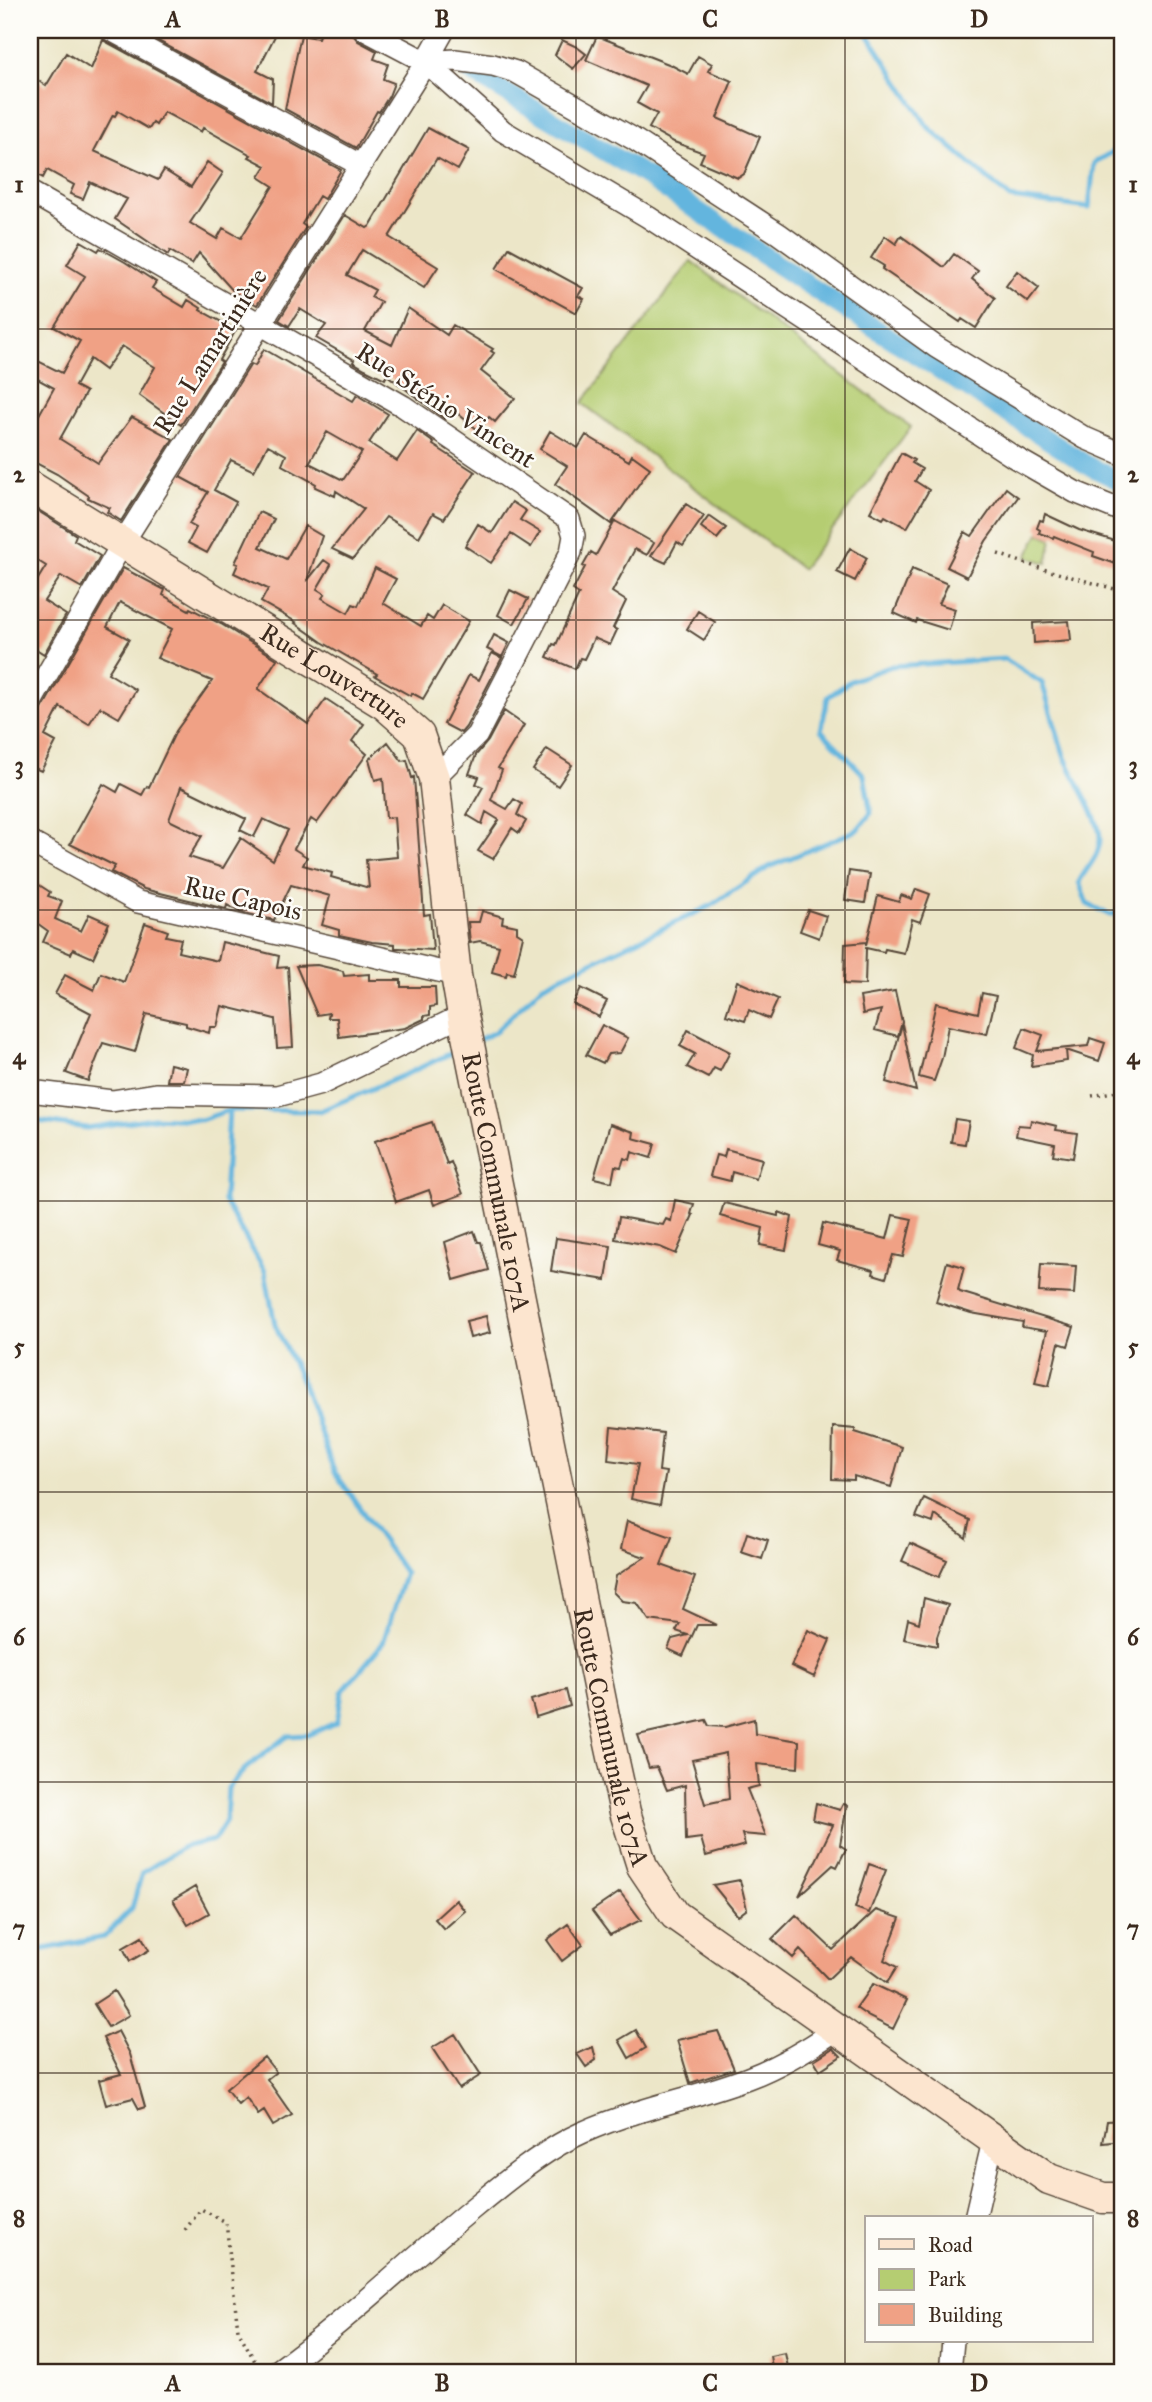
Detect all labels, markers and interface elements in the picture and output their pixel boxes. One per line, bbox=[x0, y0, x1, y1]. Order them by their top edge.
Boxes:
text: A bbox=[163, 5, 181, 33]
text: B bbox=[434, 5, 450, 33]
text: C bbox=[702, 5, 718, 33]
text: D bbox=[970, 5, 988, 33]
text: 1 bbox=[14, 170, 24, 198]
text: 1 bbox=[1128, 170, 1138, 198]
street label: Rue Lamartinière bbox=[146, 262, 274, 440]
street label: Rue Sténio Vincent bbox=[350, 335, 542, 475]
text: 2 bbox=[13, 460, 25, 488]
text: 2 bbox=[1127, 460, 1139, 488]
street label: Rue Louverture bbox=[254, 616, 416, 735]
text: 3 bbox=[14, 751, 24, 780]
text: 3 bbox=[1128, 751, 1138, 780]
street label: Rue Capois bbox=[181, 869, 305, 927]
text: 4 bbox=[13, 1042, 27, 1070]
text: 4 bbox=[1127, 1042, 1141, 1070]
street label: Route Communale 107A bbox=[455, 1049, 538, 1315]
text: 5 bbox=[14, 1332, 25, 1360]
text: 5 bbox=[1128, 1332, 1139, 1360]
street label: Route Communale 107A bbox=[567, 1605, 657, 1871]
text: 6 bbox=[13, 1623, 26, 1651]
text: 6 bbox=[1127, 1623, 1140, 1651]
text: 7 bbox=[13, 1914, 25, 1942]
text: 7 bbox=[1127, 1914, 1139, 1942]
text: 8 bbox=[13, 2204, 25, 2232]
text: 8 bbox=[1127, 2204, 1139, 2232]
legend bbox=[865, 2216, 1092, 2342]
text: Road bbox=[928, 2232, 973, 2258]
text: Park bbox=[928, 2266, 966, 2292]
text: Building bbox=[928, 2302, 1002, 2328]
text: A bbox=[163, 2369, 181, 2397]
text: B bbox=[434, 2369, 450, 2397]
text: C bbox=[702, 2369, 718, 2397]
text: D bbox=[970, 2369, 988, 2397]

